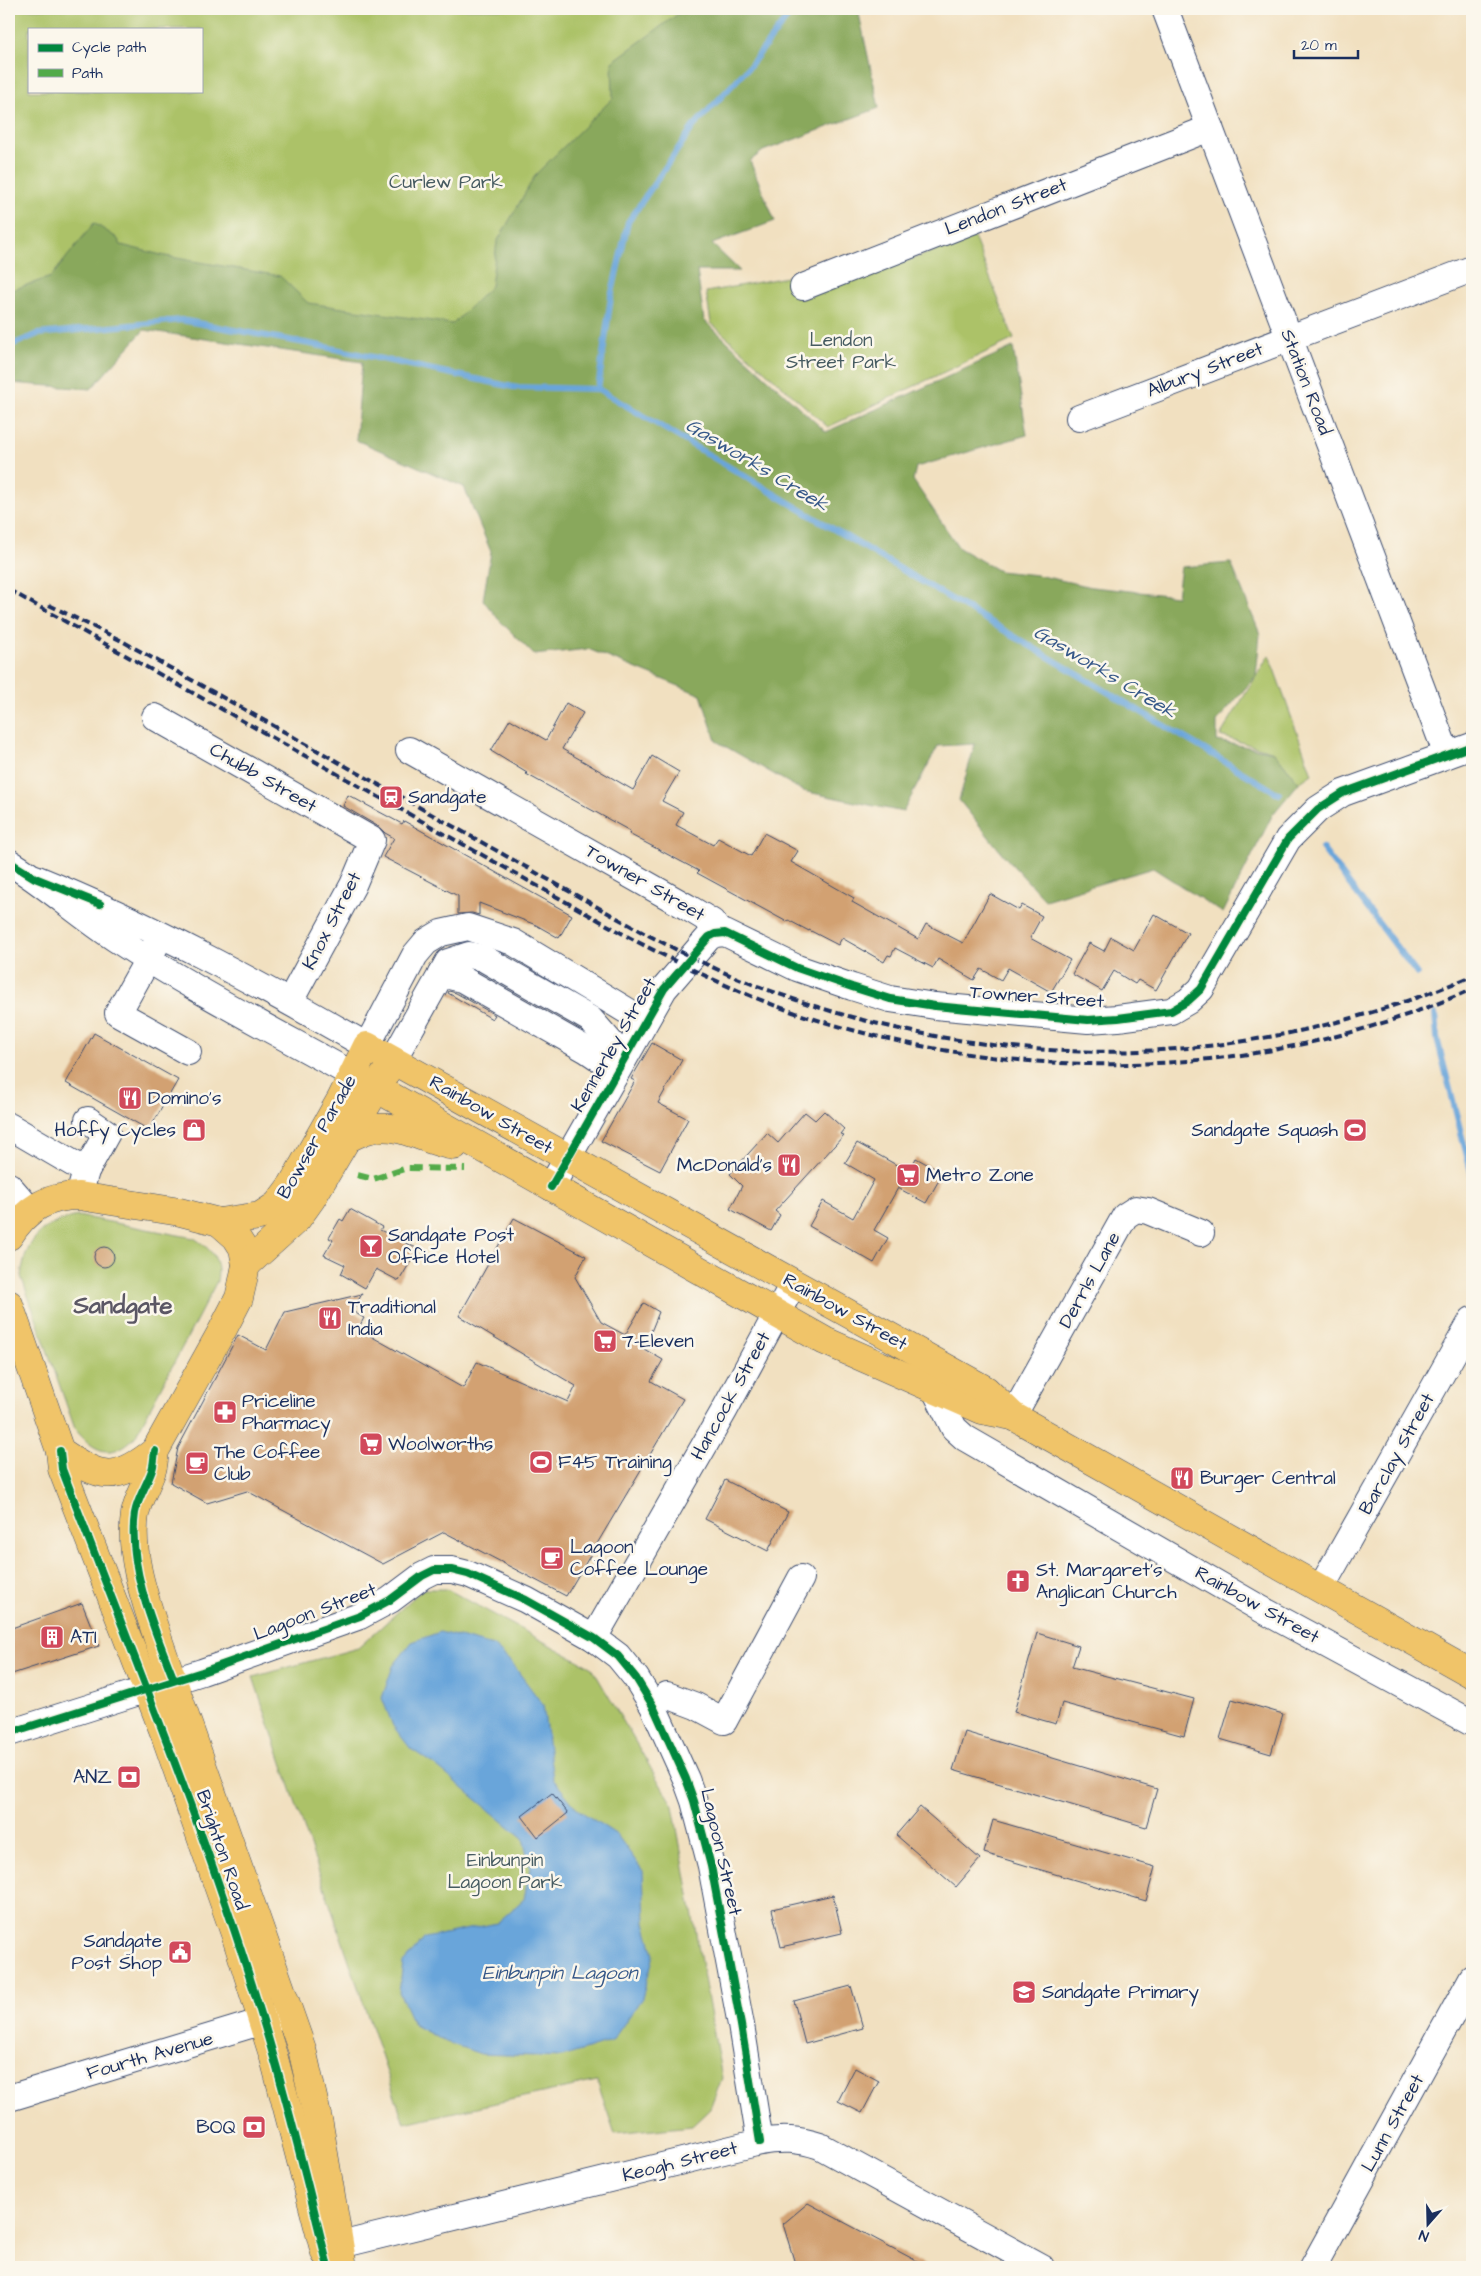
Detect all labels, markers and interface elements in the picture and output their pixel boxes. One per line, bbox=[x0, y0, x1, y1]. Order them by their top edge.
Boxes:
legend bbox=[28, 28, 202, 92]
scale bar bbox=[1294, 28, 1357, 60]
text: 20 m bbox=[1301, 35, 1337, 56]
text: Cycle path bbox=[72, 37, 147, 59]
text: Path bbox=[72, 63, 103, 84]
park label: Curlew Park bbox=[389, 169, 503, 196]
street label: Lendon Street bbox=[941, 171, 1071, 243]
street label: Station Road bbox=[1273, 325, 1339, 439]
park label: Lendon Street Park bbox=[786, 327, 896, 376]
street label: Albury Street bbox=[1143, 335, 1268, 406]
water label: Gasworks Creek bbox=[680, 411, 834, 519]
water label: Gasworks Creek bbox=[1028, 618, 1182, 726]
street label: Chubb Street bbox=[204, 736, 322, 820]
station icon: Sandgate bbox=[378, 784, 404, 810]
place label: Sandgate bbox=[408, 784, 487, 812]
street label: Towner Street bbox=[580, 838, 710, 928]
street label: Knox Street bbox=[296, 867, 368, 975]
street label: Kennerley Street bbox=[564, 972, 665, 1118]
street label: Towner Street bbox=[969, 979, 1105, 1015]
street label: Rainbow Street bbox=[424, 1069, 558, 1161]
street label: Bowser Parade bbox=[270, 1070, 364, 1204]
restaurant icon: Domino's bbox=[117, 1085, 143, 1111]
place label: Domino's bbox=[148, 1085, 221, 1112]
place label: Hoffy Cycles bbox=[55, 1117, 176, 1145]
shop icon: Hoffy Cycles bbox=[181, 1117, 207, 1143]
place label: Sandgate Squash bbox=[1192, 1117, 1339, 1145]
sports icon: Sandgate Squash bbox=[1342, 1117, 1368, 1143]
place label: McDonald's bbox=[677, 1152, 772, 1179]
restaurant icon: McDonald's bbox=[776, 1152, 802, 1178]
supermarket icon: Metro Zone bbox=[895, 1162, 921, 1188]
place label: Metro Zone bbox=[926, 1162, 1034, 1189]
place label: Sandgate Post Office Hotel bbox=[388, 1222, 514, 1271]
street label: Derrls Lane bbox=[1052, 1227, 1128, 1333]
bar icon: Sandgate Post Office Hotel bbox=[358, 1233, 384, 1259]
street label: Rainbow Street bbox=[778, 1267, 912, 1358]
district label: Sandgate bbox=[72, 1289, 173, 1324]
place label: Traditional India bbox=[348, 1294, 436, 1343]
restaurant icon: Traditional India bbox=[317, 1305, 343, 1331]
street label: Hancock Street bbox=[684, 1327, 778, 1465]
supermarket icon: 7-Eleven bbox=[592, 1328, 618, 1354]
place label: 7-Eleven bbox=[622, 1328, 694, 1355]
place label: Priceline Pharmacy bbox=[242, 1388, 331, 1438]
street label: Barclay Street bbox=[1352, 1388, 1443, 1520]
pharmacy icon: Priceline Pharmacy bbox=[212, 1399, 238, 1425]
supermarket icon: Woolworths bbox=[358, 1431, 384, 1457]
place label: Woolworths bbox=[388, 1431, 493, 1458]
place label: The Coffee Club bbox=[214, 1439, 320, 1488]
sports icon: F45 Training bbox=[528, 1449, 554, 1475]
place label: F45 Training bbox=[558, 1449, 672, 1477]
cafe icon: The Coffee Club bbox=[184, 1450, 210, 1476]
restaurant icon: Burger Central bbox=[1169, 1465, 1195, 1491]
place label: Burger Central bbox=[1200, 1465, 1336, 1493]
place label: Lagoon Coffee Lounge bbox=[570, 1534, 708, 1584]
cafe icon: Lagoon Coffee Lounge bbox=[539, 1545, 565, 1571]
place label: St. Margaret's Anglican Church bbox=[1036, 1557, 1177, 1607]
street label: Rainbow Street bbox=[1190, 1560, 1324, 1651]
church icon: St. Margaret's Anglican Church bbox=[1005, 1568, 1031, 1594]
street label: Lagoon Street bbox=[250, 1576, 381, 1649]
building icon: ATI bbox=[39, 1624, 65, 1650]
place label: ATI bbox=[70, 1624, 97, 1651]
place label: ANZ bbox=[73, 1764, 112, 1791]
bank icon: ANZ bbox=[116, 1764, 142, 1790]
street label: Brighton Road bbox=[188, 1786, 255, 1914]
street label: Lagoon Street bbox=[692, 1786, 749, 1919]
park label: Einbunpin Lagoon Park bbox=[447, 1847, 563, 1897]
place label: Sandgate Post Shop bbox=[71, 1928, 162, 1977]
public building icon: Sandgate Post Shop bbox=[167, 1939, 193, 1965]
water label: Einbunpin Lagoon bbox=[482, 1959, 640, 1988]
school or university icon: Sandgate Primary bbox=[1011, 1979, 1037, 2005]
place label: Sandgate Primary bbox=[1042, 1979, 1200, 2007]
street label: Fourth Avenue bbox=[84, 2025, 216, 2087]
street label: Lunn Street bbox=[1355, 2069, 1431, 2177]
place label: BOQ bbox=[196, 2114, 236, 2141]
bank icon: BOQ bbox=[241, 2114, 267, 2140]
street label: Keogh Street bbox=[620, 2135, 741, 2190]
north arrow bbox=[1404, 2198, 1454, 2248]
text: N bbox=[1416, 2224, 1431, 2246]

